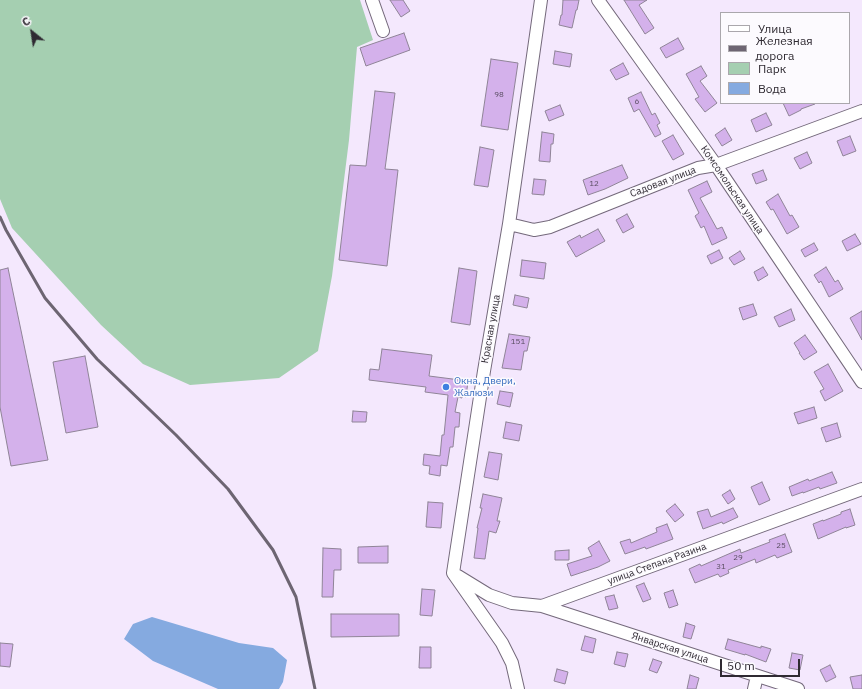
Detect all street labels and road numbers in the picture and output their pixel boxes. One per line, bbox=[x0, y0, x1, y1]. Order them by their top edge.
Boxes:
street label: Комсомольская улица bbox=[698, 144, 766, 236]
street label: Садовая улица bbox=[628, 164, 698, 200]
street label: Красная улица bbox=[479, 294, 503, 364]
street label: улица Степана Разина bbox=[606, 541, 708, 587]
street label: Январская улица bbox=[630, 630, 710, 666]

